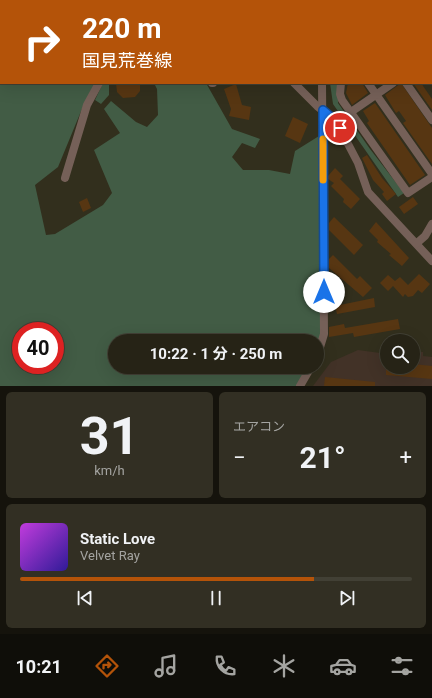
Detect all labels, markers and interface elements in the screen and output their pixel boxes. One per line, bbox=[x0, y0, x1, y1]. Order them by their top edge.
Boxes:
text: 220 m bbox=[82, 12, 161, 45]
icon: right bbox=[16, 16, 68, 68]
text: 国見荒巻線 bbox=[82, 50, 172, 71]
pin bbox=[323, 111, 357, 145]
icon: arrive bbox=[329, 117, 351, 139]
position arrow bbox=[303, 271, 345, 313]
speed limit sign: 40 bbox=[12, 322, 64, 374]
map controls bbox=[380, 334, 420, 374]
button: search bbox=[380, 334, 420, 374]
text: 10:22 · 1 分 · 250 m bbox=[150, 345, 282, 363]
text: 31 bbox=[80, 406, 139, 467]
text: エアコン bbox=[233, 419, 285, 434]
text: 21° bbox=[299, 440, 346, 475]
text: − bbox=[233, 445, 246, 470]
text: + bbox=[400, 445, 412, 470]
text: km/h bbox=[94, 463, 125, 478]
text: Static Love bbox=[80, 530, 155, 548]
text: Velvet Ray bbox=[80, 548, 140, 563]
icon: previous bbox=[74, 587, 96, 609]
icon: pause bbox=[205, 587, 227, 609]
icon: next bbox=[336, 587, 358, 609]
icon: directions bbox=[93, 652, 121, 680]
icon: music bbox=[152, 652, 180, 680]
icon: phone bbox=[211, 652, 239, 680]
icon: climate bbox=[270, 652, 298, 680]
icon: car bbox=[329, 652, 357, 680]
icon: filters bbox=[388, 652, 416, 680]
text: 10:21 bbox=[16, 656, 62, 677]

